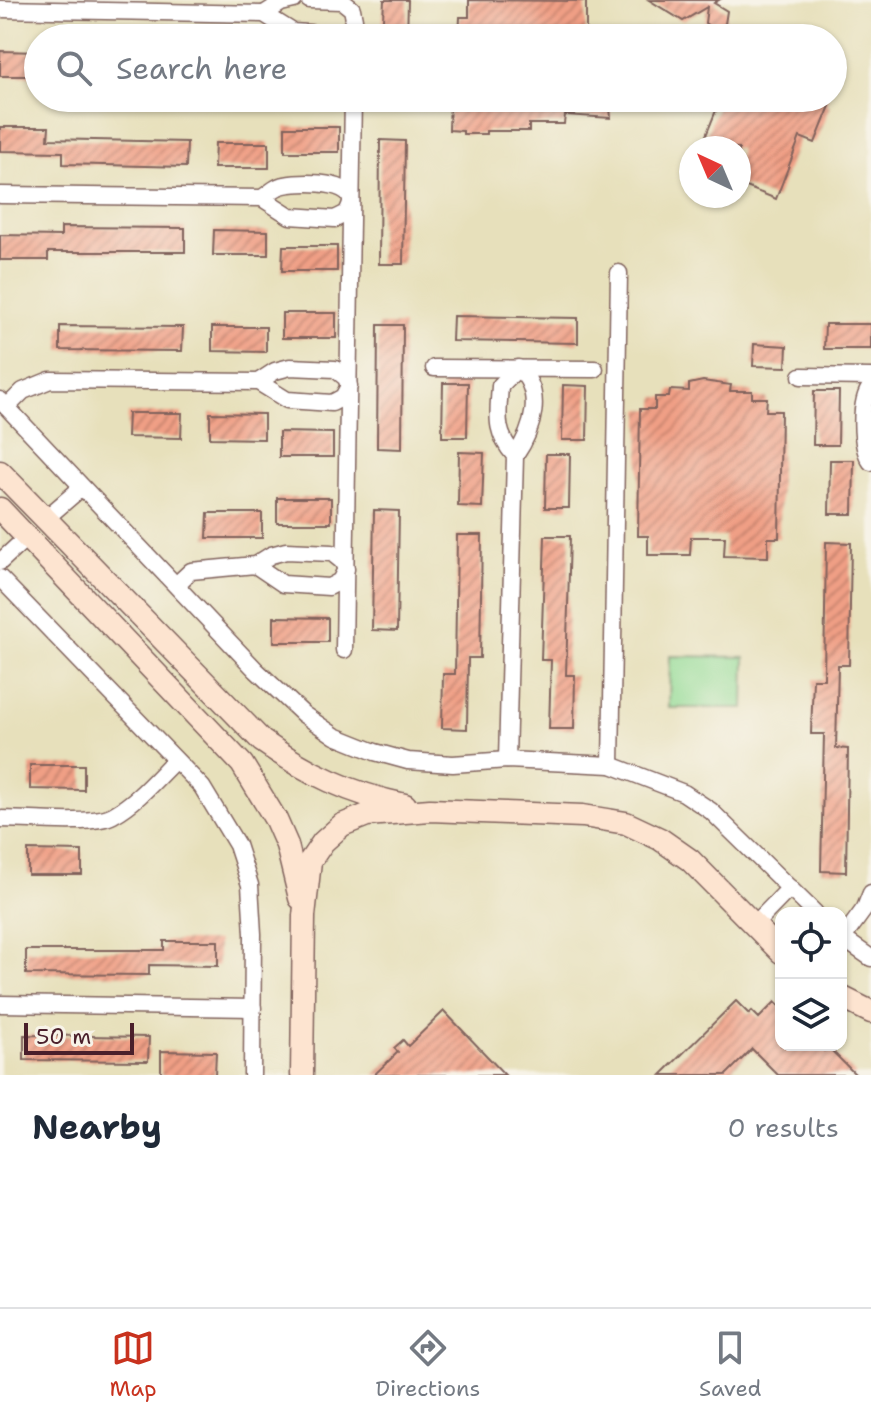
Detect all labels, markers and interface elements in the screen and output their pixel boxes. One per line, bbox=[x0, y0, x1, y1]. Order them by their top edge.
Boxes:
search box bbox=[24, 24, 847, 112]
icon: search bbox=[52, 46, 96, 90]
text: Search here bbox=[116, 48, 287, 89]
north arrow bbox=[679, 136, 751, 208]
map controls bbox=[775, 907, 847, 1051]
button: locate bbox=[775, 907, 847, 979]
button: layers bbox=[775, 979, 847, 1051]
scale bar bbox=[24, 1019, 134, 1055]
text: 50 m bbox=[36, 1022, 91, 1051]
text: Nearby bbox=[32, 1104, 162, 1150]
text: 0 results bbox=[727, 1110, 839, 1145]
tab: Map bbox=[109, 1326, 157, 1403]
tab: Directions bbox=[375, 1326, 480, 1403]
tab: Saved bbox=[699, 1326, 762, 1403]

